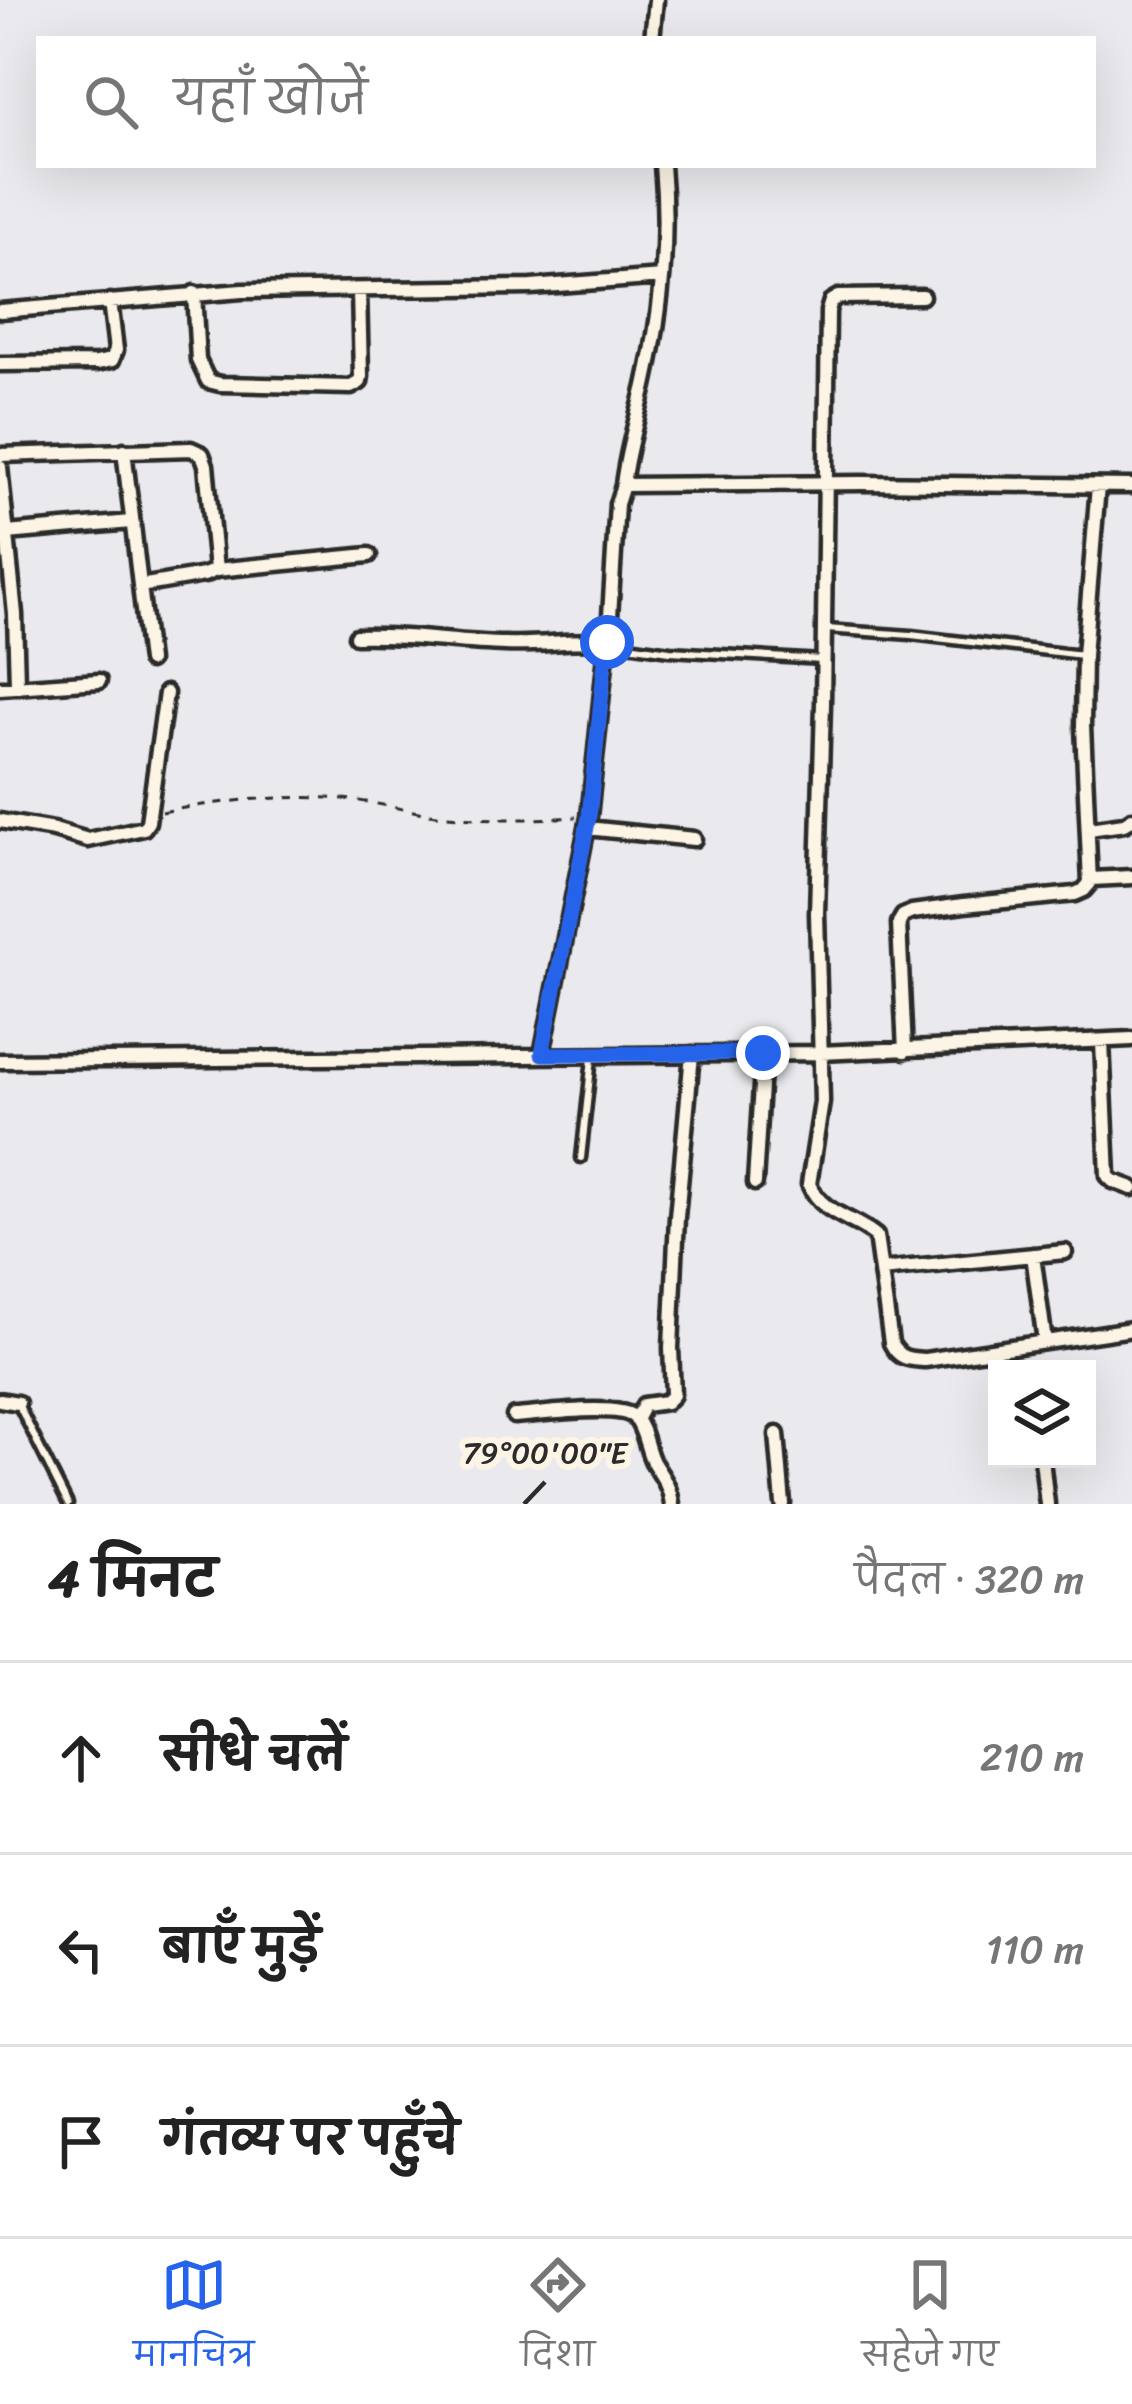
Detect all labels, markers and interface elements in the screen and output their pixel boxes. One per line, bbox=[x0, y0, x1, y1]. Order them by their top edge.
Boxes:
search box bbox=[36, 36, 1096, 168]
text: यहाँ खोजें bbox=[174, 59, 368, 139]
icon: search bbox=[78, 69, 144, 135]
route start bbox=[580, 615, 634, 669]
route end bbox=[736, 1026, 790, 1080]
map controls bbox=[988, 1360, 1096, 1468]
button: layers bbox=[988, 1360, 1096, 1468]
text: 79°00'00"E bbox=[463, 1426, 630, 1480]
text: 4 मिनट bbox=[48, 1534, 217, 1624]
text: पैदल · 320 m bbox=[854, 1545, 1084, 1614]
text: सीधे चलें bbox=[162, 1715, 346, 1795]
text: 210 m bbox=[980, 1723, 1084, 1792]
icon: ahead bbox=[48, 1725, 114, 1791]
text: बाएँ मुड़ें bbox=[162, 1907, 320, 1987]
text: 110 m bbox=[986, 1915, 1084, 1984]
icon: left bbox=[48, 1917, 114, 1983]
text: गंतव्य पर पहुँचे bbox=[162, 2099, 459, 2179]
icon: arrive bbox=[48, 2109, 114, 2175]
tab: मानचित्र bbox=[133, 2252, 254, 2391]
tab: दिशा bbox=[520, 2252, 595, 2391]
tab: सहेजे गए bbox=[862, 2252, 999, 2391]

